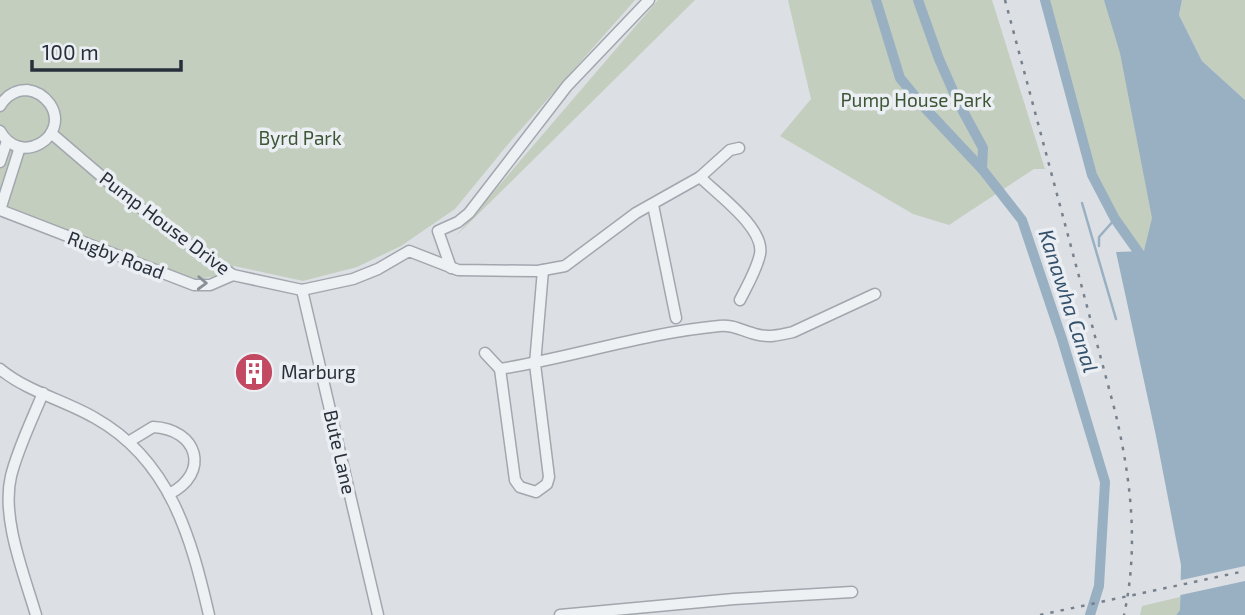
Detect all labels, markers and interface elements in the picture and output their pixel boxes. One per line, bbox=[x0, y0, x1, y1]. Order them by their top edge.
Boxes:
scale bar bbox=[32, 28, 180, 72]
text: 100 m bbox=[42, 39, 99, 64]
park label: Pump House Park bbox=[840, 88, 992, 111]
park label: Byrd Park bbox=[258, 126, 342, 149]
street label: Pump House Drive bbox=[95, 166, 235, 279]
street label: Rugby Road bbox=[65, 226, 168, 283]
water label: Kanawha Canal bbox=[1034, 226, 1104, 375]
one-way arrow bbox=[196, 276, 207, 291]
building icon: Marburg bbox=[233, 351, 275, 393]
place label: Marburg bbox=[281, 360, 356, 383]
street label: Bute Lane bbox=[320, 408, 361, 496]

